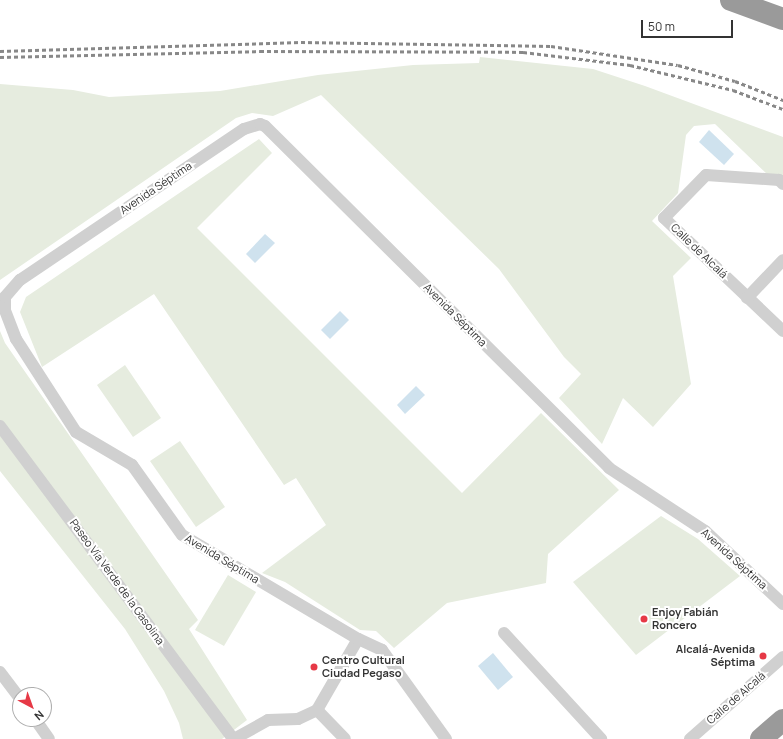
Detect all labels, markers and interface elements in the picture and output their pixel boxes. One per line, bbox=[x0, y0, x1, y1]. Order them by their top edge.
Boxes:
scale bar bbox=[643, 12, 735, 38]
text: 50 m bbox=[648, 18, 675, 35]
street label: Avenida Séptima bbox=[117, 159, 195, 217]
street label: Calle de Alcalá bbox=[668, 221, 730, 281]
street label: Avenida Séptima bbox=[421, 281, 489, 349]
street label: Paseo Vía Verde de la Gasolina bbox=[67, 517, 167, 647]
street label: Avenida Séptima bbox=[698, 526, 770, 592]
street label: Avenida Séptima bbox=[183, 532, 261, 586]
place label: Enjoy Fabián Roncero bbox=[652, 606, 718, 632]
marker: Enjoy Fabián Roncero bbox=[639, 614, 649, 624]
place label: Alcalá-Avenida Séptima bbox=[676, 643, 755, 669]
marker: Alcalá-Avenida Séptima bbox=[758, 651, 768, 661]
place label: Centro Cultural Ciudad Pegaso bbox=[322, 654, 405, 680]
marker: Centro Cultural Ciudad Pegaso bbox=[309, 662, 319, 672]
street label: Calle de Alcalá bbox=[704, 669, 768, 727]
north arrow bbox=[12, 687, 52, 727]
text: N bbox=[32, 707, 47, 724]

